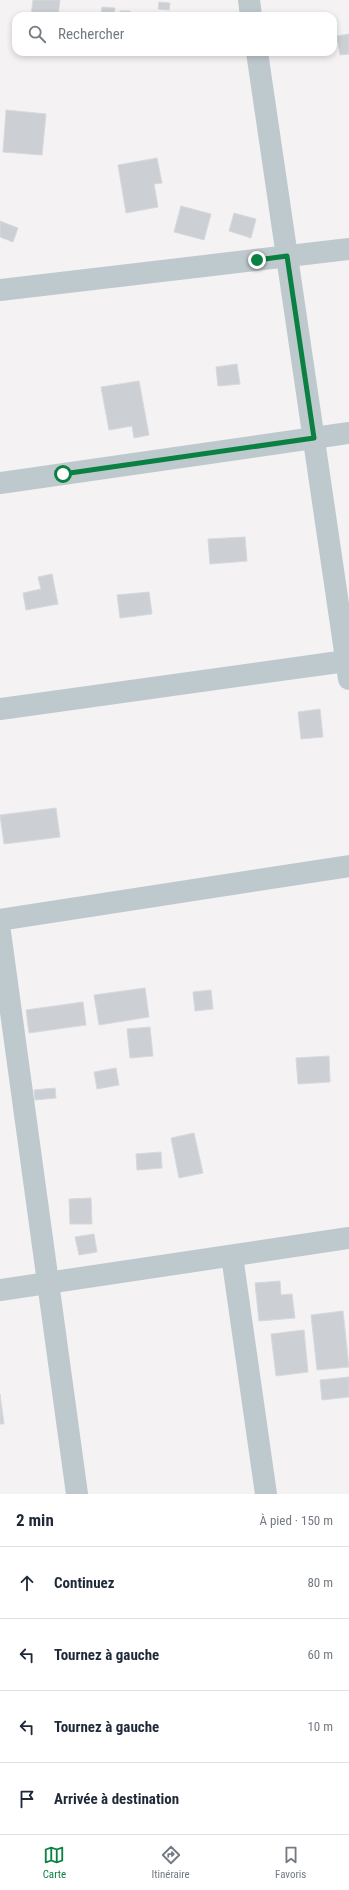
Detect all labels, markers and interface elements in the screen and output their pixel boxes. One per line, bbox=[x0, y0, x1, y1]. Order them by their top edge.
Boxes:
search box bbox=[12, 12, 337, 56]
icon: search bbox=[26, 23, 48, 45]
text: Rechercher bbox=[58, 25, 124, 43]
route end bbox=[248, 251, 266, 269]
route start bbox=[54, 465, 72, 483]
text: 2 min bbox=[16, 1510, 54, 1530]
text: À pied · 150 m bbox=[259, 1513, 333, 1528]
icon: ahead bbox=[16, 1572, 38, 1594]
text: Continuez bbox=[54, 1574, 115, 1592]
text: 80 m bbox=[307, 1575, 333, 1590]
icon: left bbox=[16, 1644, 38, 1666]
text: Tournez à gauche bbox=[54, 1646, 159, 1664]
text: 60 m bbox=[307, 1647, 333, 1662]
icon: left bbox=[16, 1716, 38, 1738]
text: Tournez à gauche bbox=[54, 1718, 159, 1736]
text: 10 m bbox=[307, 1719, 333, 1734]
icon: arrive bbox=[16, 1788, 38, 1810]
text: Arrivée à destination bbox=[54, 1790, 179, 1808]
tab: Carte bbox=[43, 1844, 66, 1881]
tab: Itinéraire bbox=[151, 1844, 190, 1881]
tab: Favoris bbox=[275, 1844, 306, 1881]

